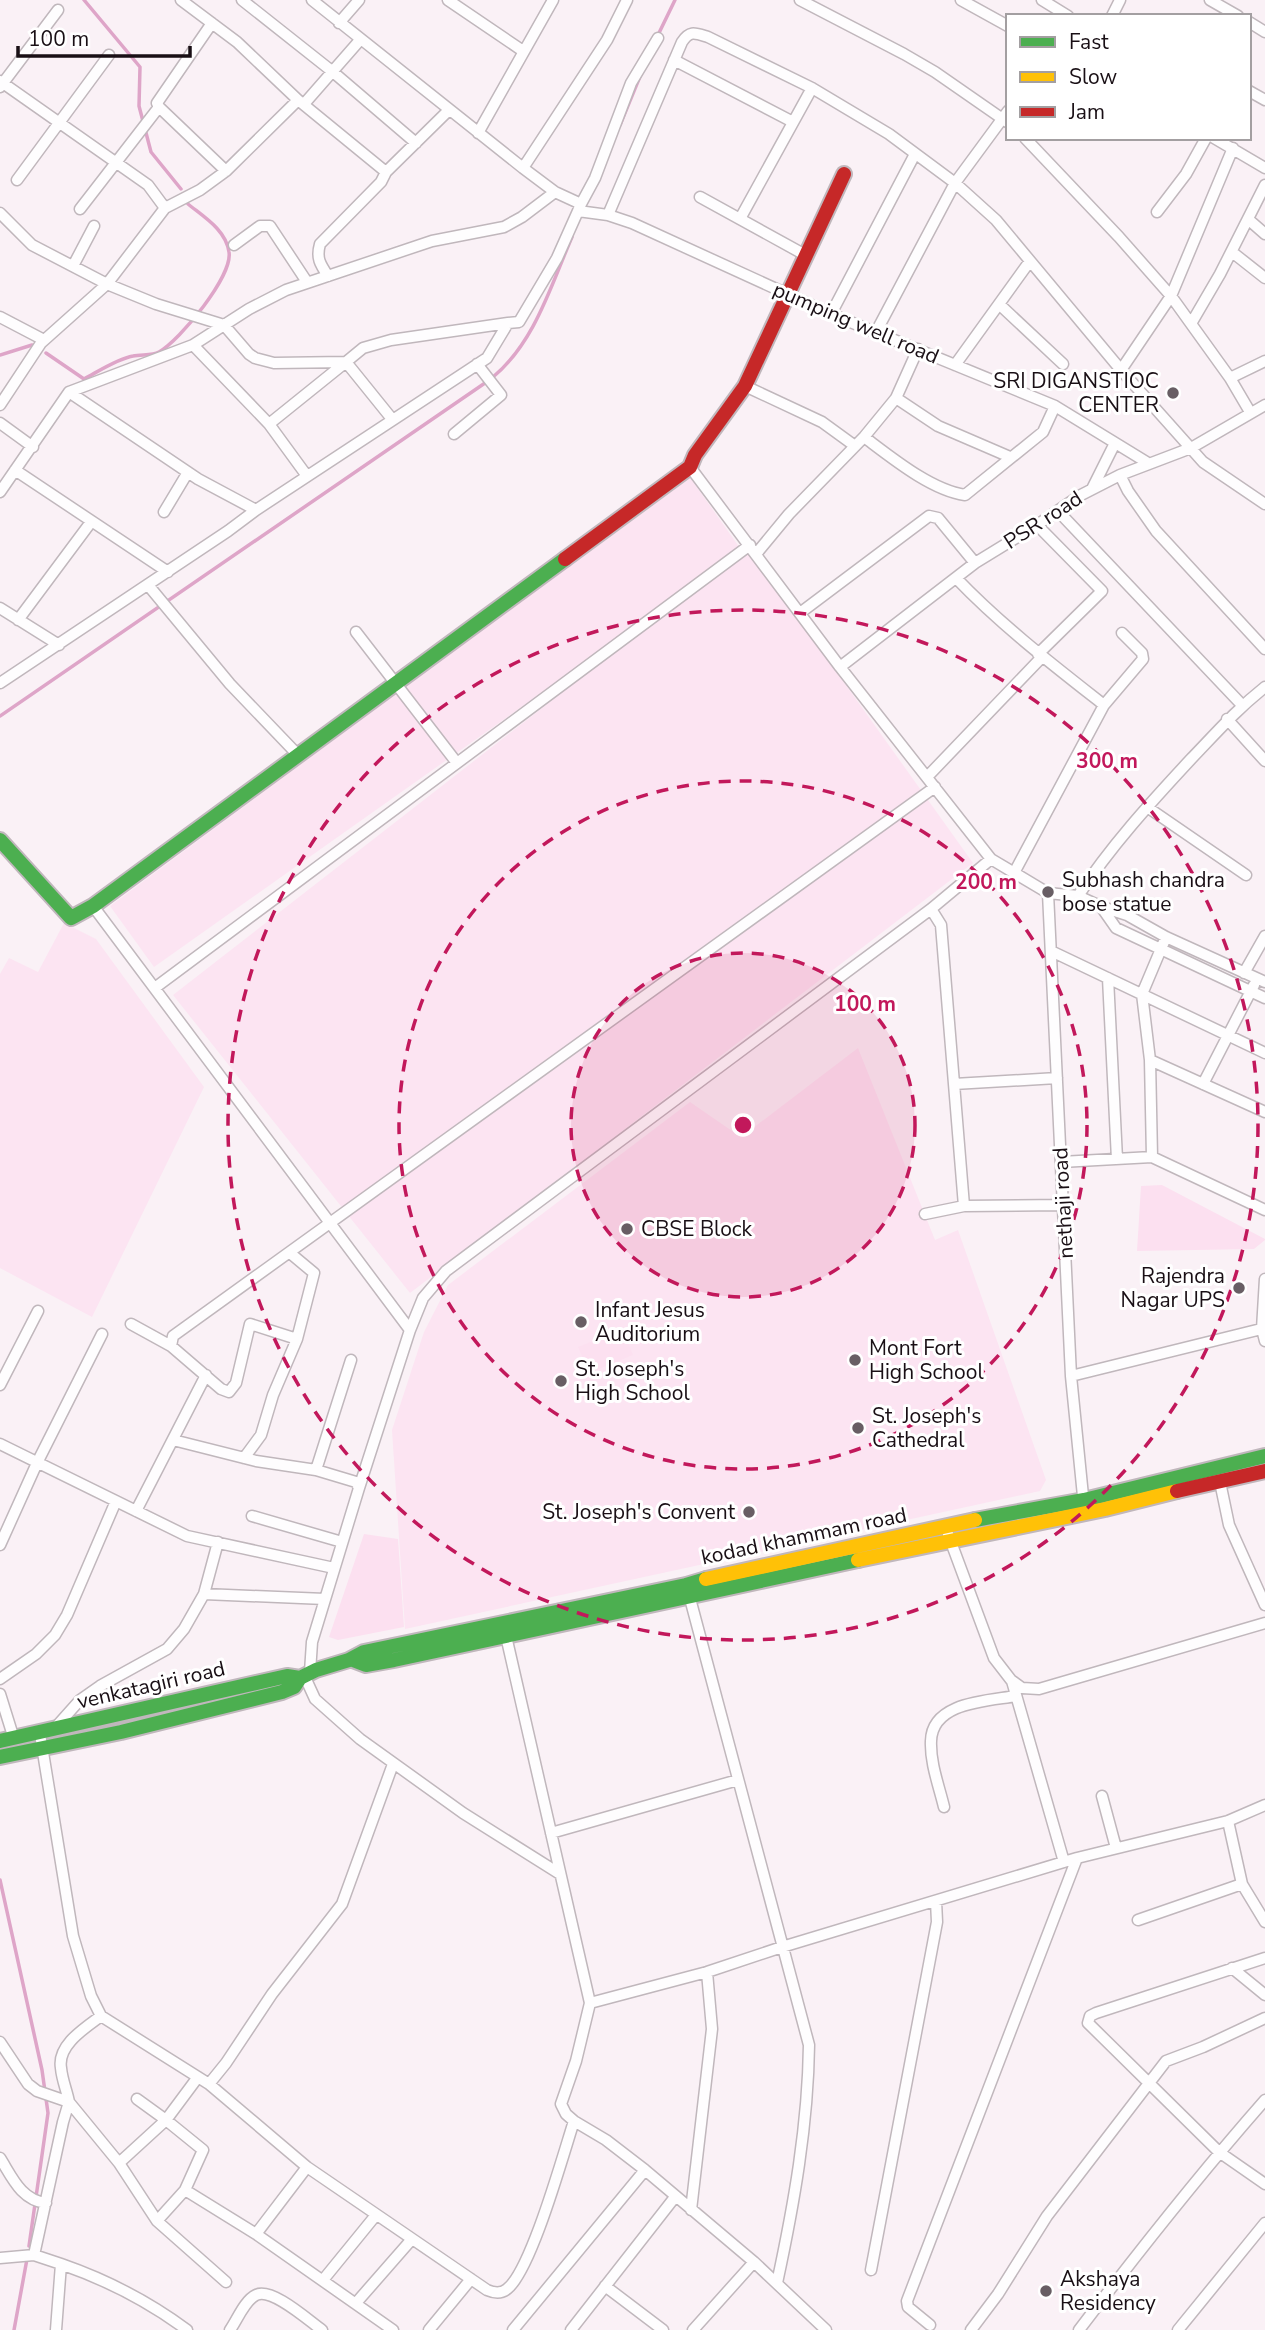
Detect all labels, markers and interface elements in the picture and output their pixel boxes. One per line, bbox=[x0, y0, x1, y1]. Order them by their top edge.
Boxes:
scale bar bbox=[18, 14, 189, 58]
legend bbox=[1006, 14, 1251, 140]
text: 100 m bbox=[28, 25, 89, 53]
text: Fast bbox=[1069, 28, 1109, 56]
text: Slow bbox=[1069, 63, 1118, 91]
text: Jam bbox=[1068, 98, 1105, 126]
street label: pumping well road bbox=[769, 275, 943, 371]
place label: SRI DIGANSTIOC CENTER bbox=[993, 367, 1159, 419]
marker: SRI DIGANSTIOC CENTER bbox=[1165, 385, 1181, 401]
street label: PSR road bbox=[998, 484, 1088, 556]
text: 300 m bbox=[1076, 747, 1138, 775]
place label: Subhash chandra bose statue bbox=[1062, 866, 1225, 918]
text: 200 m bbox=[955, 868, 1017, 896]
marker: Subhash chandra bose statue bbox=[1040, 884, 1056, 900]
text: 100 m bbox=[834, 990, 896, 1018]
centre of rings bbox=[731, 1113, 755, 1137]
street label: nethaji road bbox=[1046, 1147, 1080, 1259]
place label: CBSE Block bbox=[641, 1215, 753, 1243]
marker: CBSE Block bbox=[619, 1221, 635, 1237]
place label: Rajendra Nagar UPS bbox=[1120, 1262, 1225, 1314]
marker: Rajendra Nagar UPS bbox=[1231, 1280, 1247, 1296]
place label: Infant Jesus Auditorium bbox=[595, 1296, 705, 1348]
marker: Infant Jesus Auditorium bbox=[573, 1314, 589, 1330]
place label: Mont Fort High School bbox=[869, 1334, 984, 1386]
marker: Mont Fort High School bbox=[847, 1352, 863, 1368]
place label: St. Joseph's High School bbox=[575, 1355, 690, 1407]
marker: St. Joseph's High School bbox=[553, 1373, 569, 1389]
place label: St. Joseph's Cathedral bbox=[872, 1402, 981, 1454]
marker: St. Joseph's Cathedral bbox=[850, 1420, 866, 1436]
place label: St. Joseph's Convent bbox=[542, 1498, 736, 1526]
street label: kodad khammam road bbox=[699, 1501, 909, 1571]
marker: St. Joseph's Convent bbox=[741, 1504, 757, 1520]
street label: venkatagiri road bbox=[74, 1654, 228, 1716]
place label: Akshaya Residency bbox=[1060, 2265, 1156, 2317]
marker: Akshaya Residency bbox=[1038, 2283, 1054, 2299]

